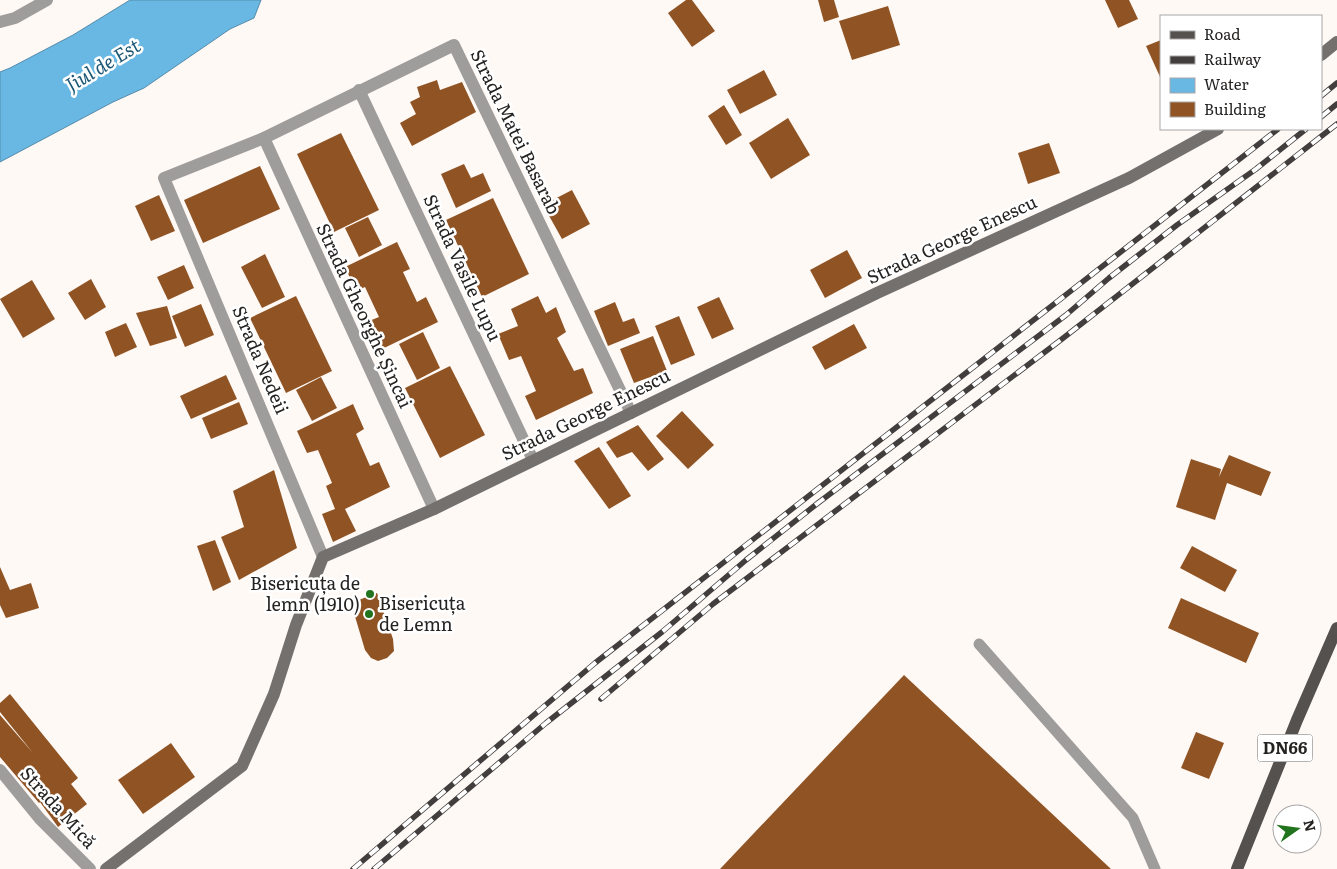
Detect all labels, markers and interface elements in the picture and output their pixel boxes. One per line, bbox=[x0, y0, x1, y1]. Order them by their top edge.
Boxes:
legend bbox=[1160, 15, 1322, 130]
text: Road bbox=[1204, 22, 1240, 45]
water label: Jiul de Est bbox=[60, 31, 146, 98]
street label: Strada Matei Basarab bbox=[465, 44, 568, 218]
text: Railway bbox=[1204, 47, 1262, 70]
text: Water bbox=[1204, 72, 1249, 95]
text: Building bbox=[1204, 97, 1266, 120]
street label: Strada George Enescu bbox=[862, 187, 1041, 290]
street label: Strada Vasile Lupu bbox=[417, 189, 509, 345]
street label: Strada Gheorghe Șincai bbox=[311, 218, 420, 412]
street label: Strada Nedeii bbox=[226, 301, 296, 418]
street label: Strada George Enescu bbox=[496, 361, 674, 466]
place label: Bisericuța de lemn (1910) bbox=[250, 569, 360, 617]
marker: Bisericuța de lemn (1910) bbox=[364, 588, 376, 600]
place label: Bisericuța de Lemn bbox=[379, 589, 466, 637]
marker: Bisericuța de Lemn bbox=[363, 608, 375, 620]
road number: DN66 bbox=[1258, 734, 1312, 761]
street label: Strada Mică bbox=[15, 760, 104, 854]
north arrow bbox=[1272, 804, 1322, 854]
text: N bbox=[1299, 817, 1322, 834]

